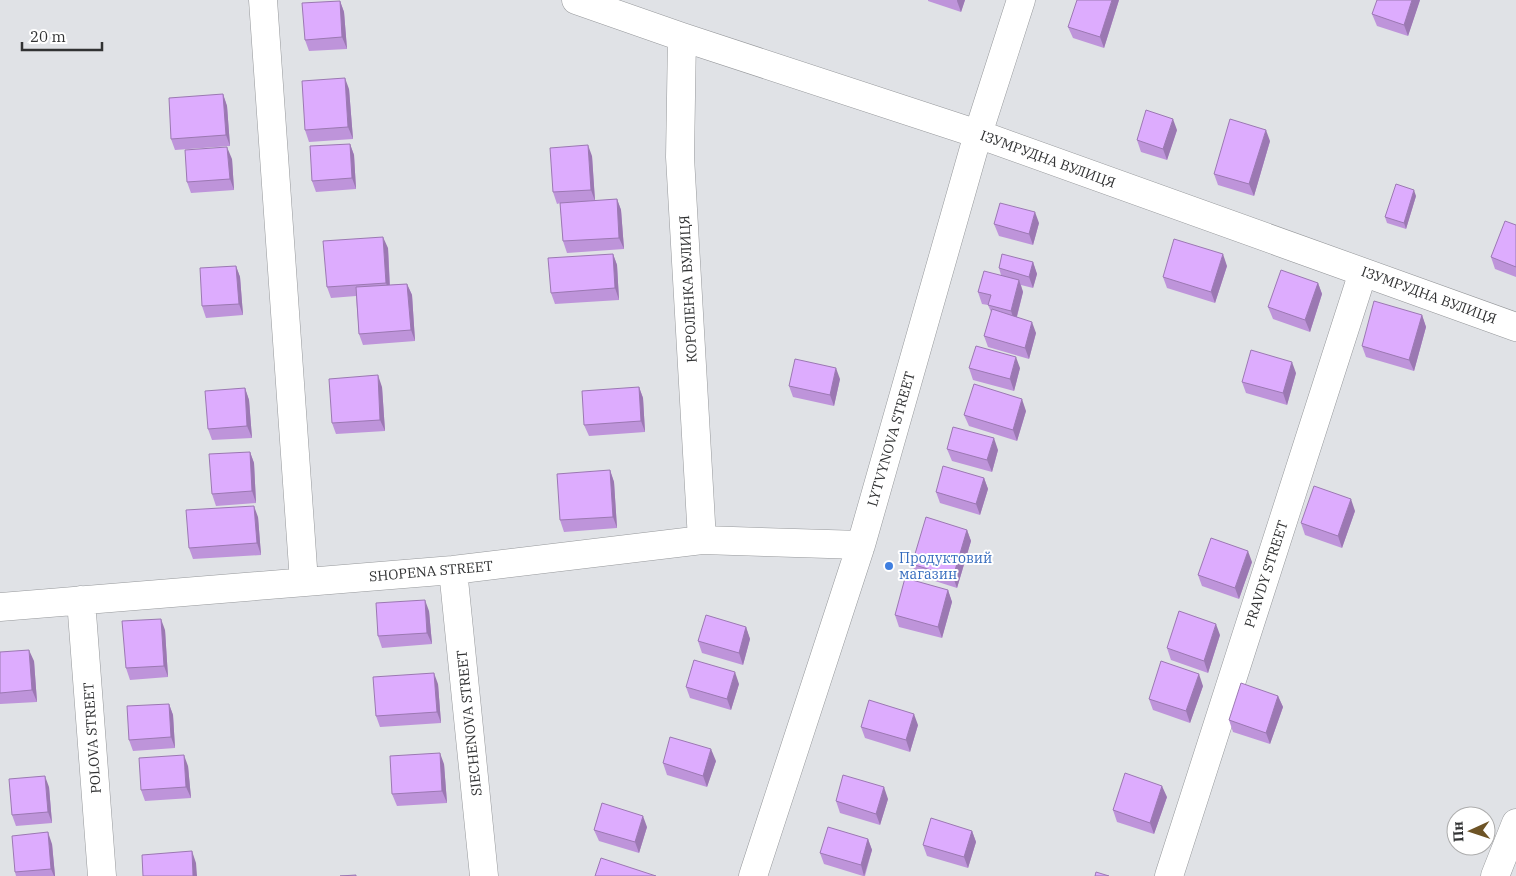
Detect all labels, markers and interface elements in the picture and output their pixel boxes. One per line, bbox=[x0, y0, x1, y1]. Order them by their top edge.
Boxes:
scale bar bbox=[22, 20, 102, 52]
text: 20 m bbox=[30, 27, 66, 46]
street label: ІЗУМРУДНА ВУЛИЦЯ bbox=[978, 126, 1118, 192]
street label: КОРОЛЕНКА ВУЛИЦЯ bbox=[675, 215, 701, 363]
street label: ІЗУМРУДНА ВУЛИЦЯ bbox=[1359, 262, 1499, 328]
street label: LYTVYNOVA STREET bbox=[863, 369, 919, 509]
street label: PRAVDY STREET bbox=[1240, 518, 1292, 630]
place label: Продуктовий магазин bbox=[899, 549, 992, 583]
street label: SHOPENA STREET bbox=[368, 557, 494, 585]
marker: Продуктовий магазин bbox=[883, 560, 895, 572]
street label: SIECHENOVA STREET bbox=[452, 649, 486, 797]
street label: POLOVA STREET bbox=[79, 682, 105, 794]
north arrow bbox=[1446, 806, 1496, 856]
text: Пн bbox=[1448, 821, 1468, 843]

